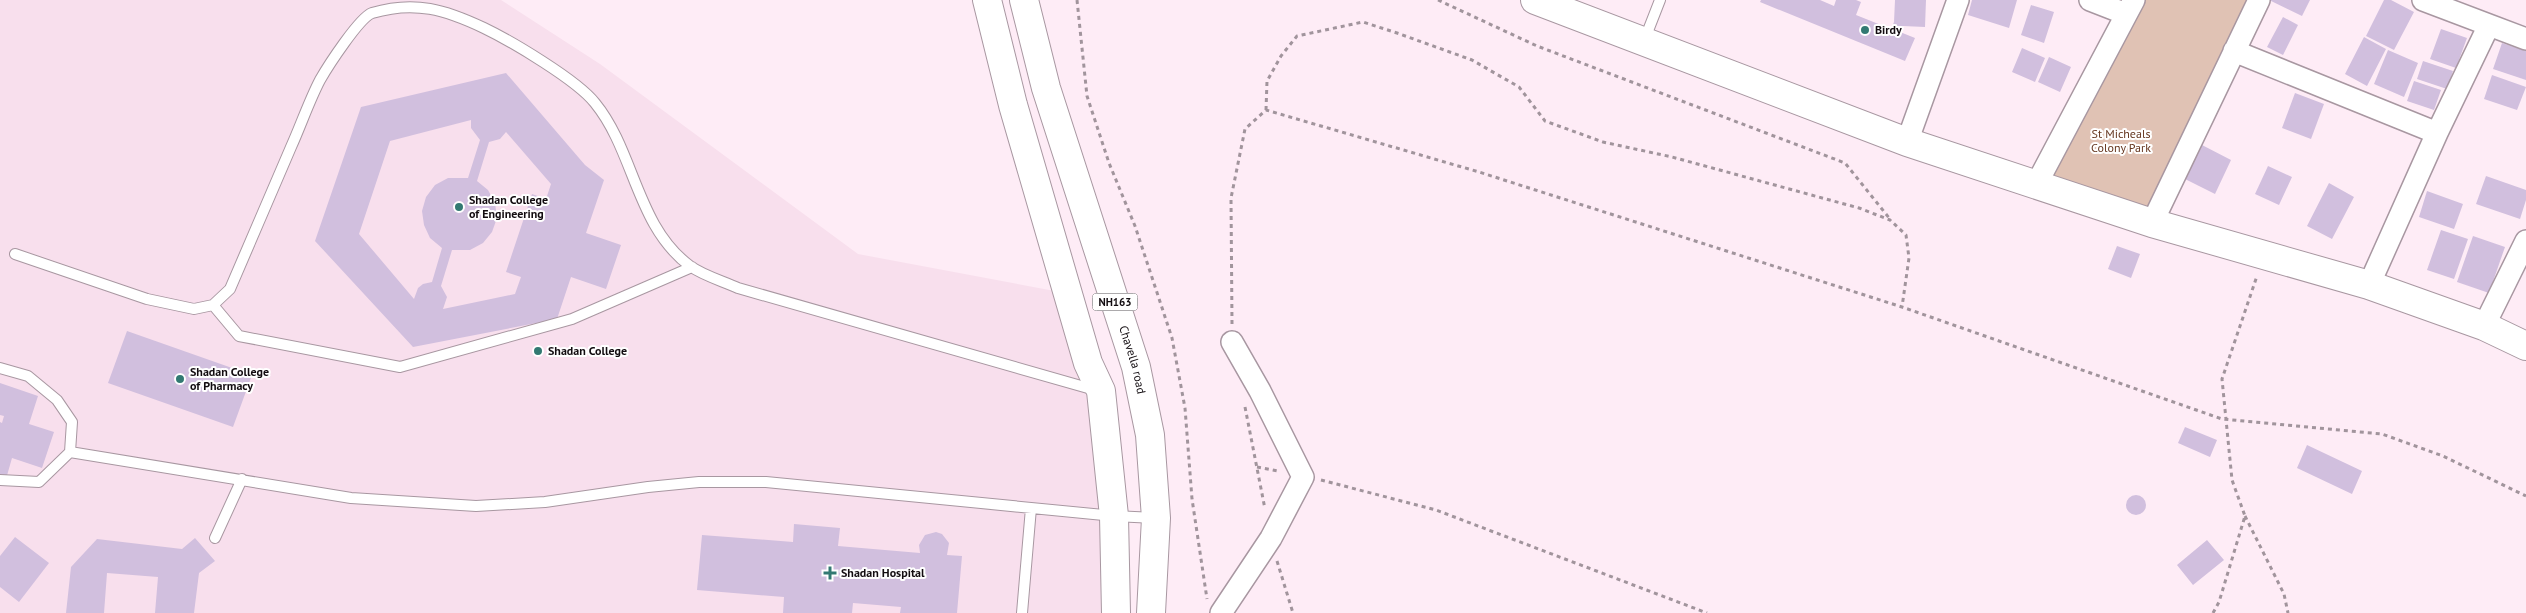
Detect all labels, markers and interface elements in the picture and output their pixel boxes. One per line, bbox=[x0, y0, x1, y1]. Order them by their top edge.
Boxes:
place label: Birdy bbox=[1875, 22, 1902, 37]
marker: Birdy bbox=[1859, 24, 1871, 36]
park label: St Micheals Colony Park bbox=[2091, 126, 2151, 155]
place label: Shadan College of Engineering bbox=[469, 192, 548, 221]
marker: Shadan College of Engineering bbox=[453, 201, 465, 213]
road number: NH163 bbox=[1092, 294, 1138, 310]
street label: Chavella road bbox=[1116, 324, 1149, 395]
place label: Shadan College bbox=[548, 343, 627, 358]
marker: Shadan College bbox=[532, 345, 544, 357]
place label: Shadan College of Pharmacy bbox=[190, 364, 269, 393]
marker: Shadan College of Pharmacy bbox=[174, 373, 186, 385]
place label: Shadan Hospital bbox=[841, 565, 925, 580]
marker: Shadan Hospital bbox=[823, 566, 837, 580]

